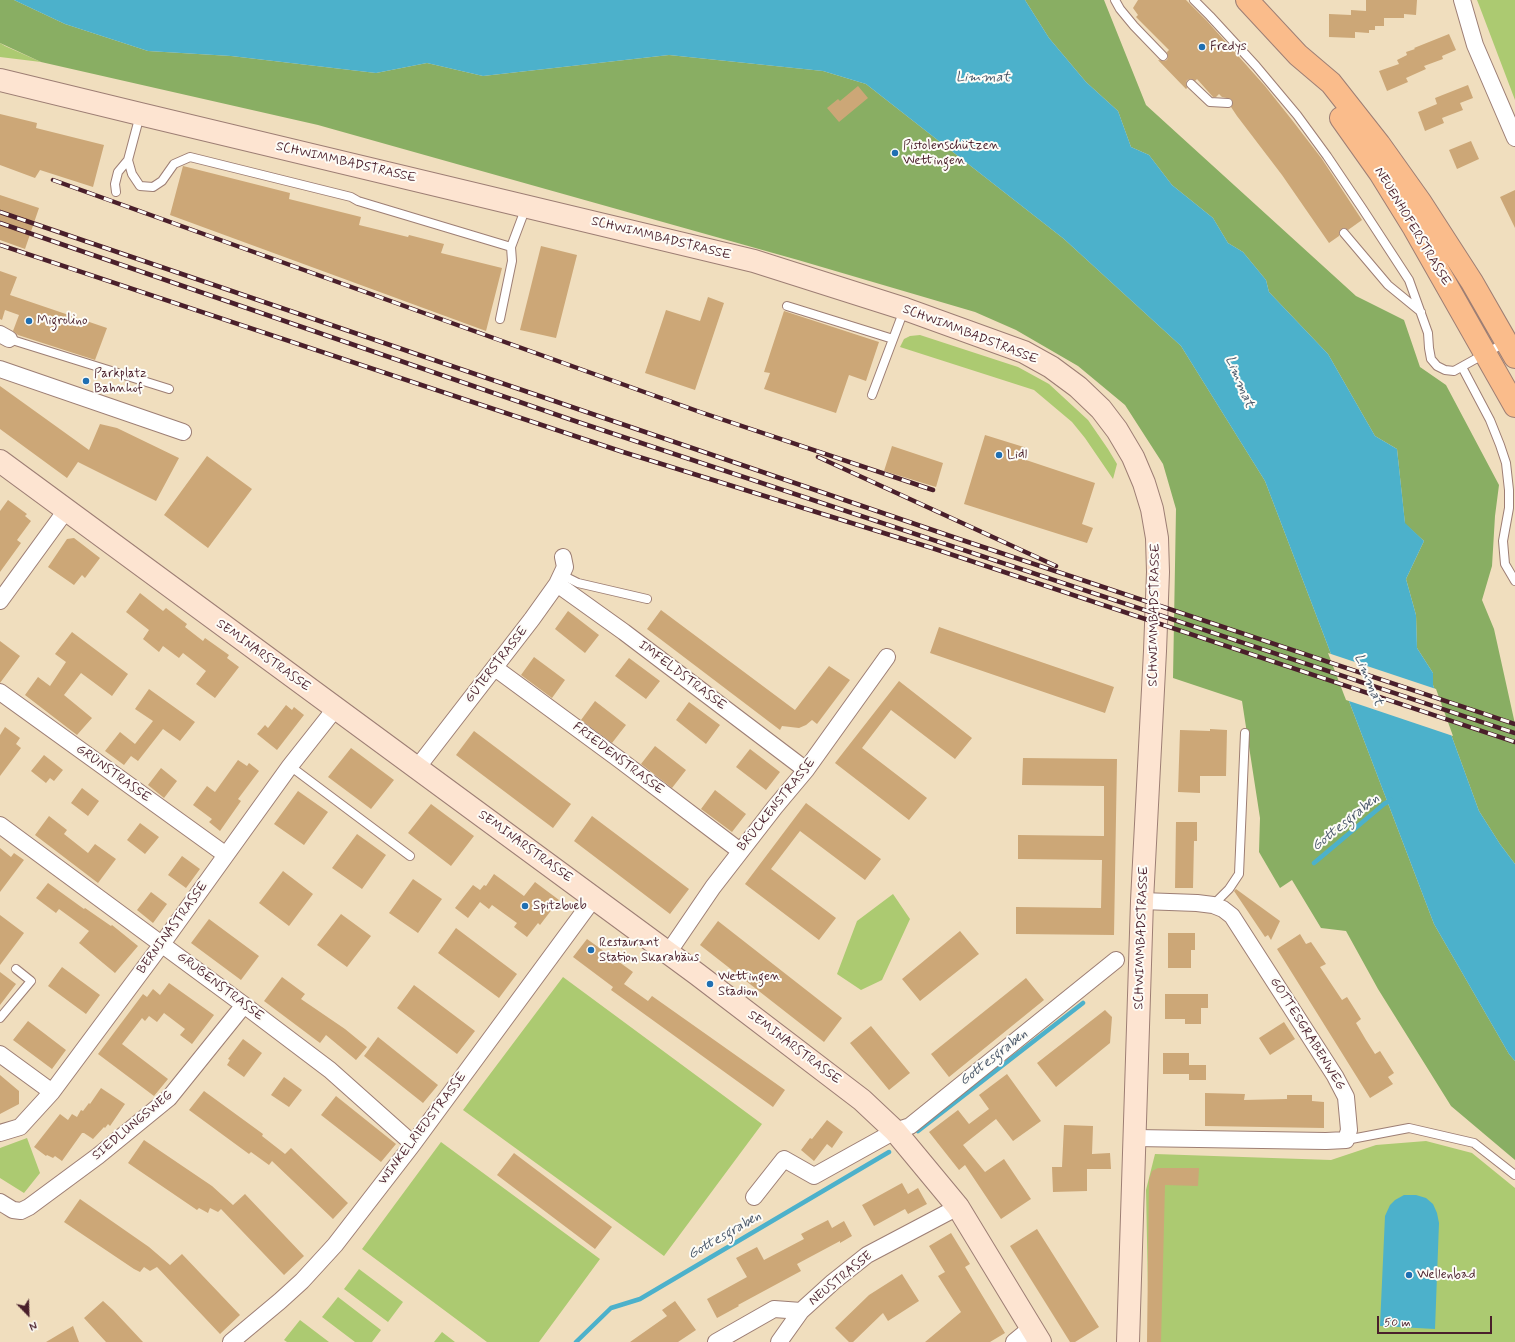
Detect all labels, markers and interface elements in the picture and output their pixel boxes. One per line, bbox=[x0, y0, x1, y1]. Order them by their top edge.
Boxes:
place label: Fredys bbox=[1210, 39, 1247, 55]
marker: Fredys bbox=[1197, 42, 1207, 52]
water label: Limmat bbox=[956, 70, 1010, 86]
place label: Pistolenschützen Wettingen bbox=[903, 138, 999, 169]
street label: SCHWIMMBADSTRASSE bbox=[274, 139, 418, 187]
marker: Pistolenschützen Wettingen bbox=[890, 148, 900, 158]
street label: NEUENHOFERSTRASSE bbox=[1370, 165, 1454, 289]
street label: SCHWIMMBADSTRASSE bbox=[589, 214, 733, 264]
street label: SCHWIMMBADSTRASSE bbox=[900, 302, 1040, 368]
place label: Migrolino bbox=[37, 313, 87, 329]
marker: Migrolino bbox=[24, 316, 34, 326]
water label: Limmat bbox=[1221, 354, 1257, 410]
place label: Parkplatz Bahnhof bbox=[94, 366, 147, 397]
marker: Parkplatz Bahnhof bbox=[81, 376, 91, 386]
place label: Lidl bbox=[1007, 447, 1027, 463]
marker: Lidl bbox=[994, 450, 1004, 460]
street label: SCHWIMMBADSTRASSE bbox=[1146, 543, 1164, 687]
street label: SEMINARSTRASSE bbox=[213, 617, 313, 695]
street label: GÜTERSTRASSE bbox=[462, 624, 532, 706]
street label: IMFELDSTRASSE bbox=[635, 638, 729, 714]
water label: Limmat bbox=[1350, 652, 1386, 708]
street label: FRIEDENSTRASSE bbox=[569, 720, 667, 798]
street label: GRÜNSTRASSE bbox=[73, 742, 153, 806]
street label: BRÜCKENSTRASSE bbox=[735, 755, 819, 855]
water label: Gottesgraben bbox=[1309, 791, 1383, 855]
street label: SEMINARSTRASSE bbox=[475, 808, 575, 886]
street label: SCHWIMMBADSTRASSE bbox=[1132, 866, 1152, 1010]
street label: BERNINASTRASSE bbox=[134, 879, 212, 977]
place label: Spitzbueb bbox=[533, 898, 587, 914]
marker: Spitzbueb bbox=[520, 901, 530, 911]
place label: Restaurant Station Skarabäus bbox=[599, 935, 699, 966]
marker: Restaurant Station Skarabäus bbox=[586, 945, 596, 955]
street label: GRUBENSTRASSE bbox=[173, 949, 267, 1025]
place label: Wettingen Stadion bbox=[718, 969, 780, 1000]
street label: GOTTESGRABENWEG bbox=[1266, 975, 1348, 1093]
marker: Wettingen Stadion bbox=[705, 979, 715, 989]
street label: SEMINARSTRASSE bbox=[744, 1008, 844, 1088]
water label: Gottesgraben bbox=[957, 1026, 1031, 1090]
street label: WINKELRIEDSTRASSE bbox=[376, 1070, 470, 1188]
street label: SIEDLUNGSWEG bbox=[90, 1088, 176, 1164]
water label: Gottesgraben bbox=[685, 1208, 765, 1264]
street label: NEUSTRASSE bbox=[806, 1249, 876, 1309]
place label: Wellenbad bbox=[1417, 1267, 1475, 1283]
marker: Wellenbad bbox=[1404, 1270, 1414, 1280]
north arrow bbox=[8, 1294, 48, 1334]
scale bar bbox=[1379, 1308, 1494, 1334]
text: 50 m bbox=[1384, 1315, 1411, 1331]
text: N bbox=[27, 1317, 39, 1333]

